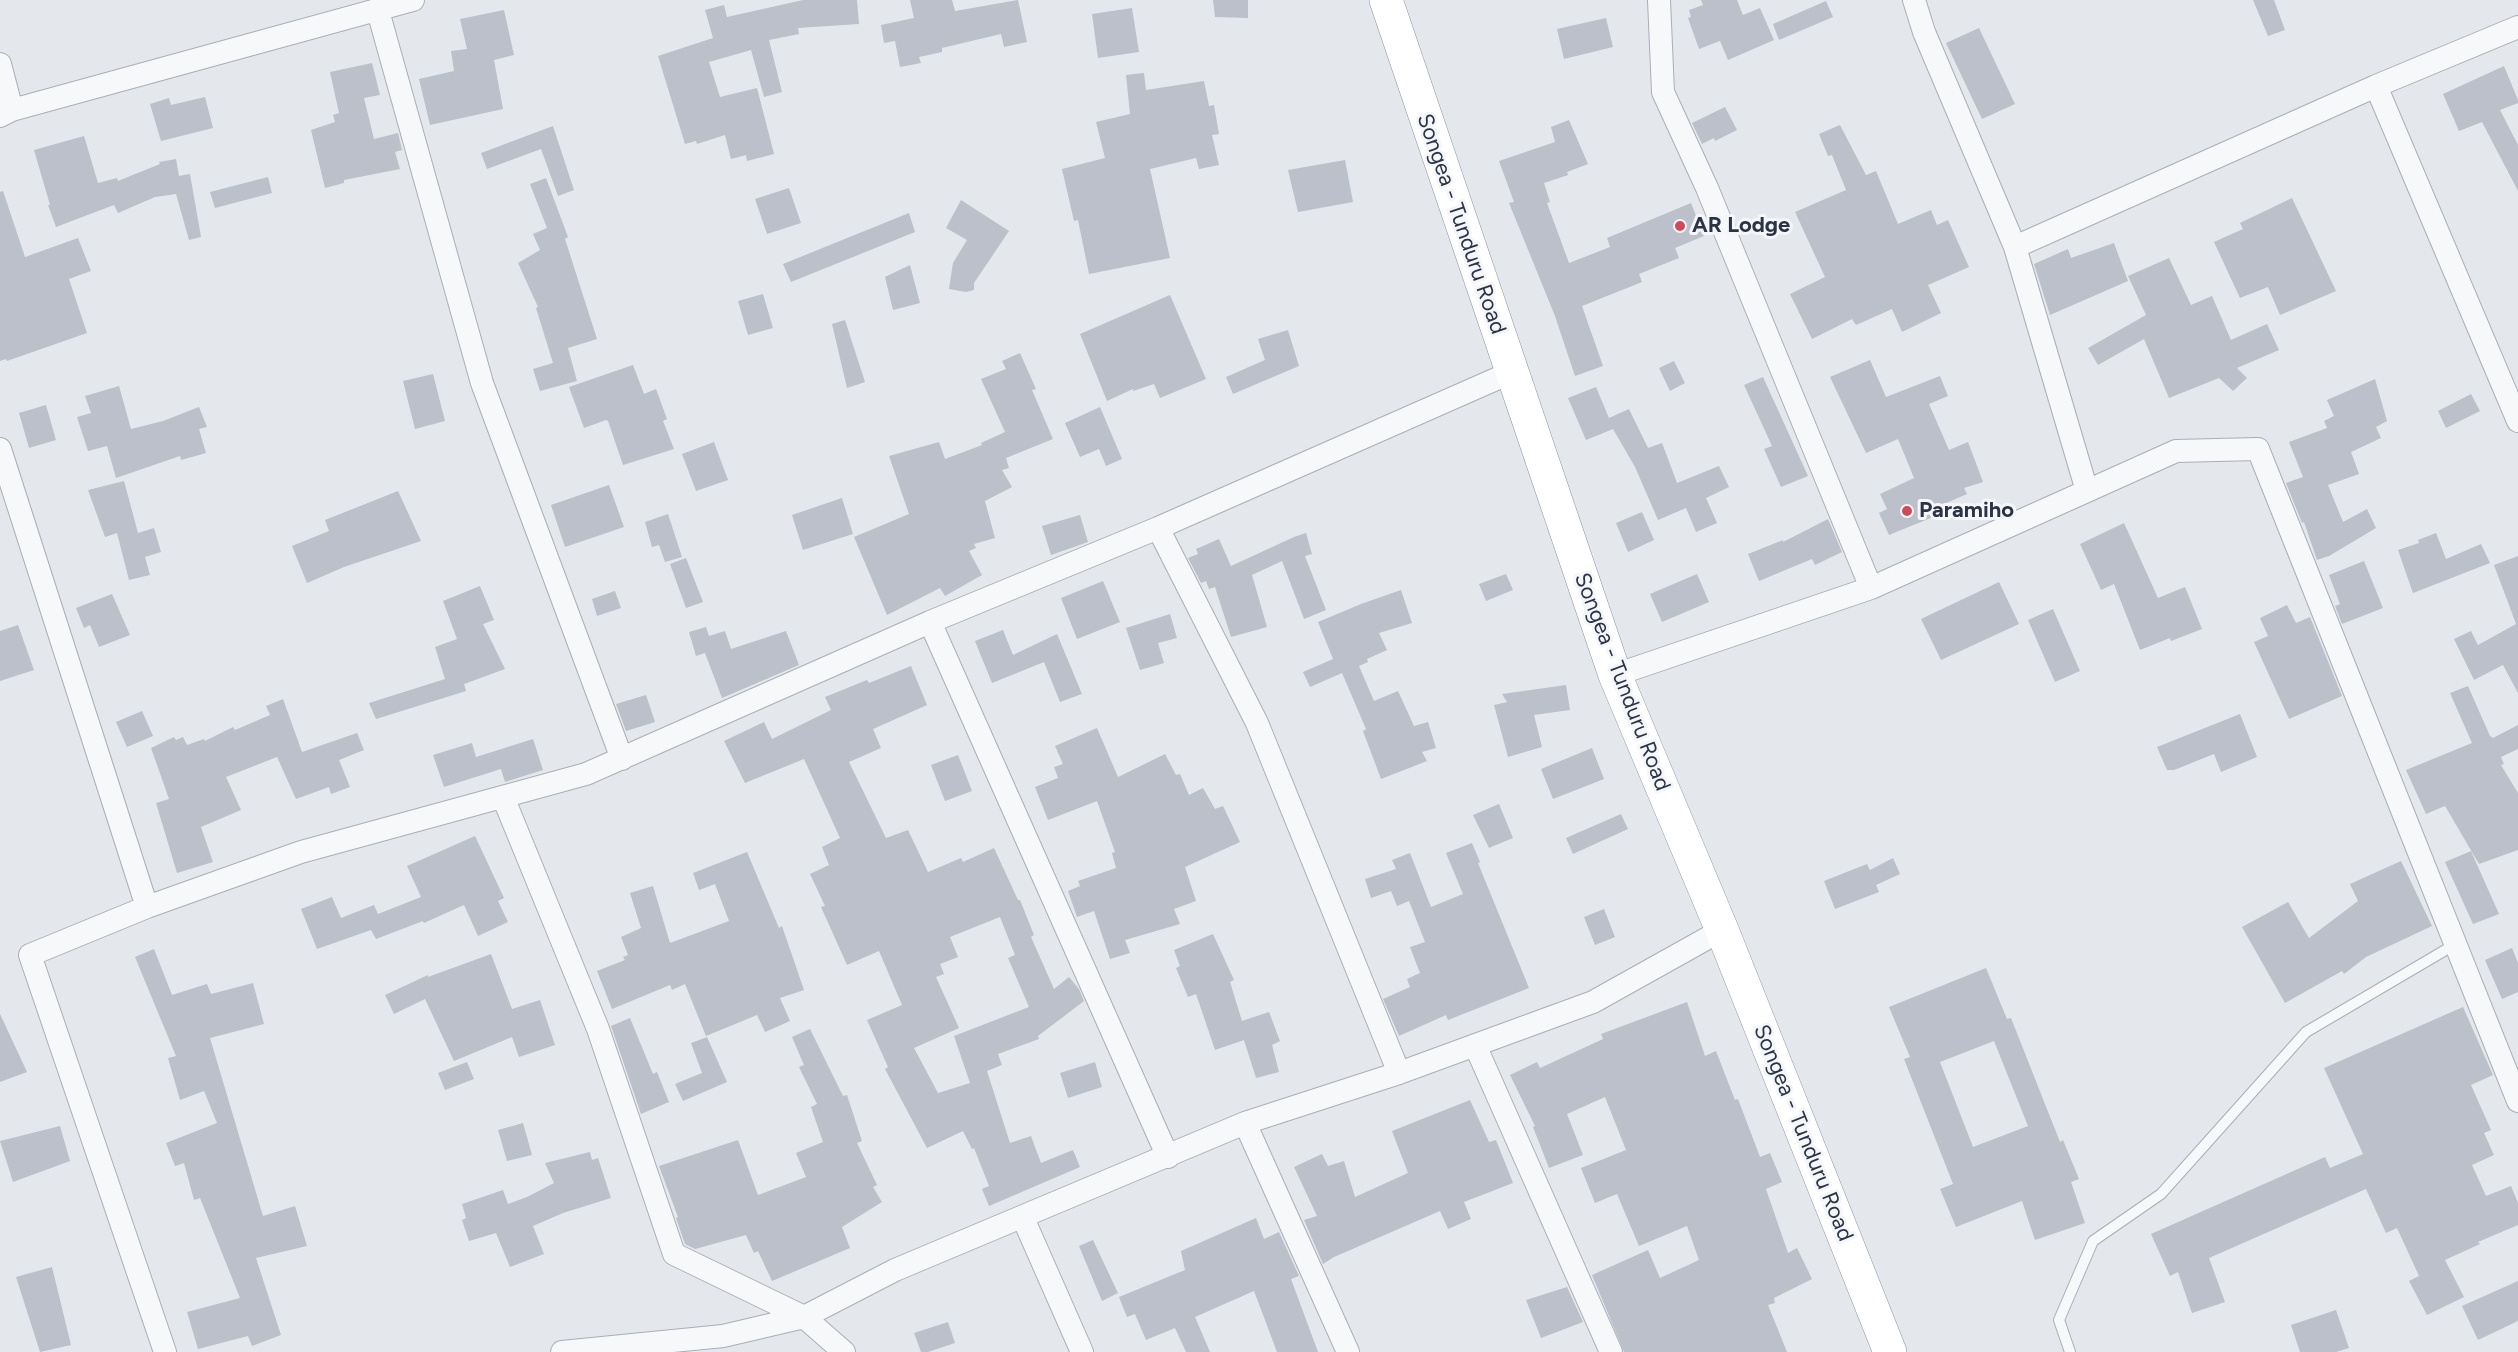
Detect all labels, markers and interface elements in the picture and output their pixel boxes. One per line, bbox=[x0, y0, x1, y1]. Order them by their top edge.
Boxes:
street label: Songea - Tunduru Road bbox=[1411, 110, 1511, 338]
place label: AR Lodge bbox=[1692, 213, 1790, 239]
marker: AR Lodge bbox=[1673, 219, 1687, 233]
place label: Paramiho bbox=[1919, 498, 2014, 524]
marker: Paramiho bbox=[1900, 504, 1914, 518]
street label: Songea - Tunduru Road bbox=[1568, 569, 1676, 795]
street label: Songea - Tunduru Road bbox=[1747, 1021, 1859, 1245]

